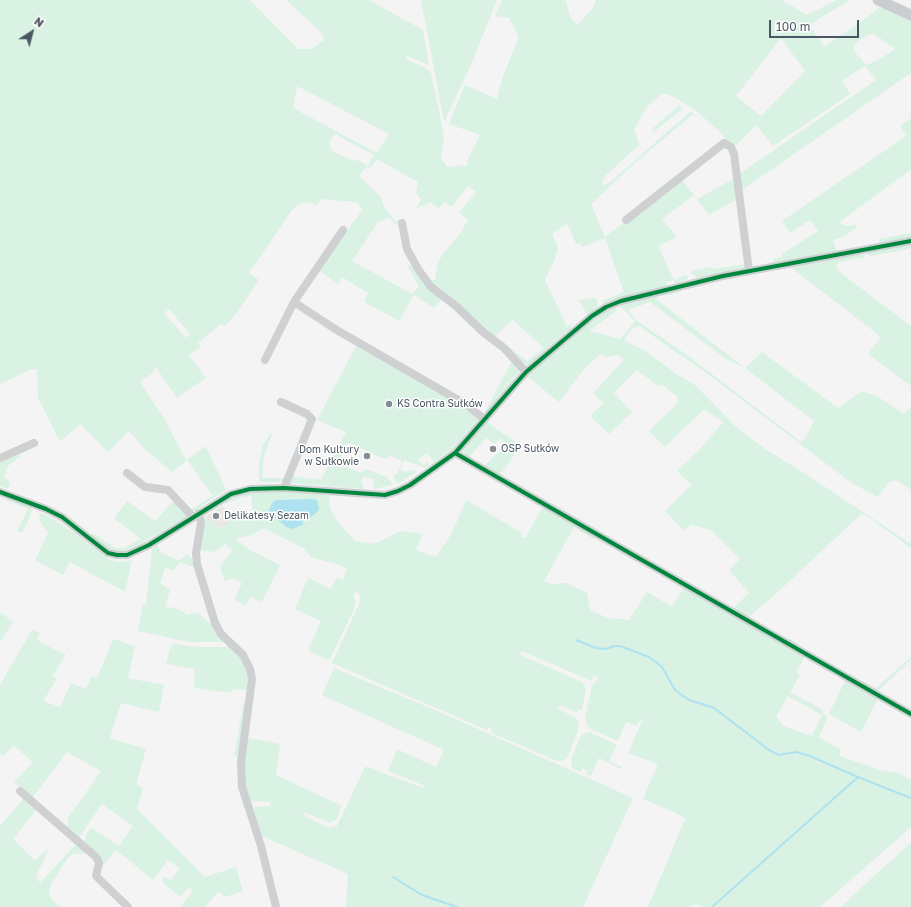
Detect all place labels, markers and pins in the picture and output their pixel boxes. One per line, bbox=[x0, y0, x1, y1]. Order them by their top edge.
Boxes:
place label: KS Contra Sułków bbox=[397, 398, 483, 410]
marker: KS Contra Sułków bbox=[384, 399, 394, 409]
place label: OSP Sułków bbox=[501, 443, 559, 455]
place label: Dom Kultury w Sułkowie bbox=[299, 444, 359, 468]
marker: OSP Sułków bbox=[488, 444, 498, 454]
marker: Dom Kultury w Sułkowie bbox=[362, 451, 372, 461]
place label: Delikatesy Sezam bbox=[224, 510, 309, 522]
marker: Delikatesy Sezam bbox=[211, 511, 221, 521]

